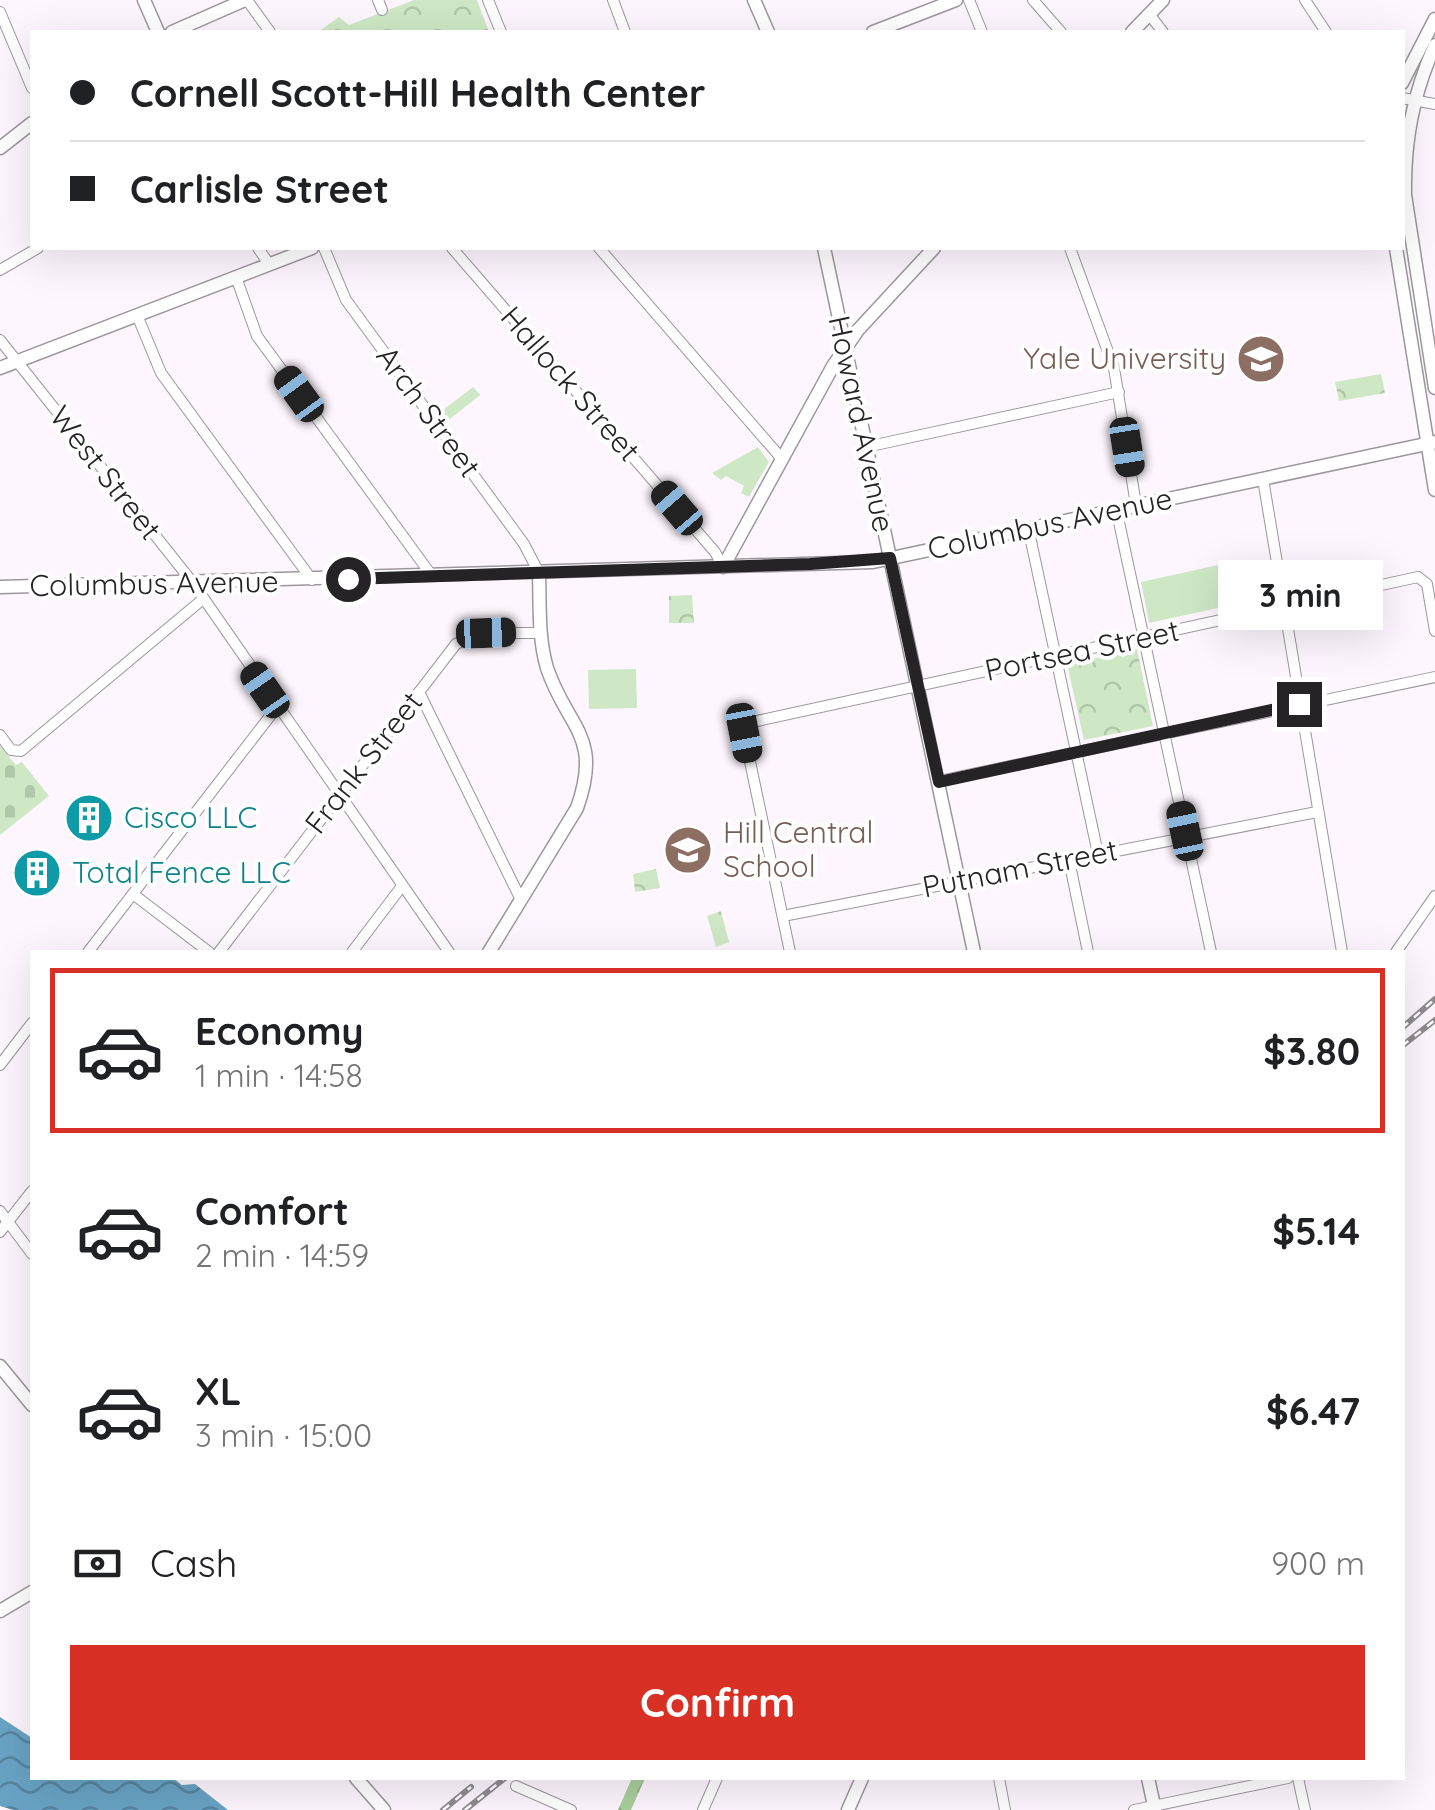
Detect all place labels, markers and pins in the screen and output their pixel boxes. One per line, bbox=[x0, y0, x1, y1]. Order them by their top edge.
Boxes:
school or university icon: Yale University bbox=[1235, 333, 1287, 385]
place label: Yale University bbox=[1023, 339, 1226, 377]
building icon: Cisco LLC bbox=[63, 792, 115, 844]
place label: Cisco LLC bbox=[124, 798, 257, 836]
place label: Hill Central School bbox=[723, 813, 873, 885]
school or university icon: Hill Central School bbox=[662, 824, 714, 876]
building icon: Total Fence LLC bbox=[11, 847, 63, 899]
place label: Total Fence LLC bbox=[72, 853, 291, 891]

